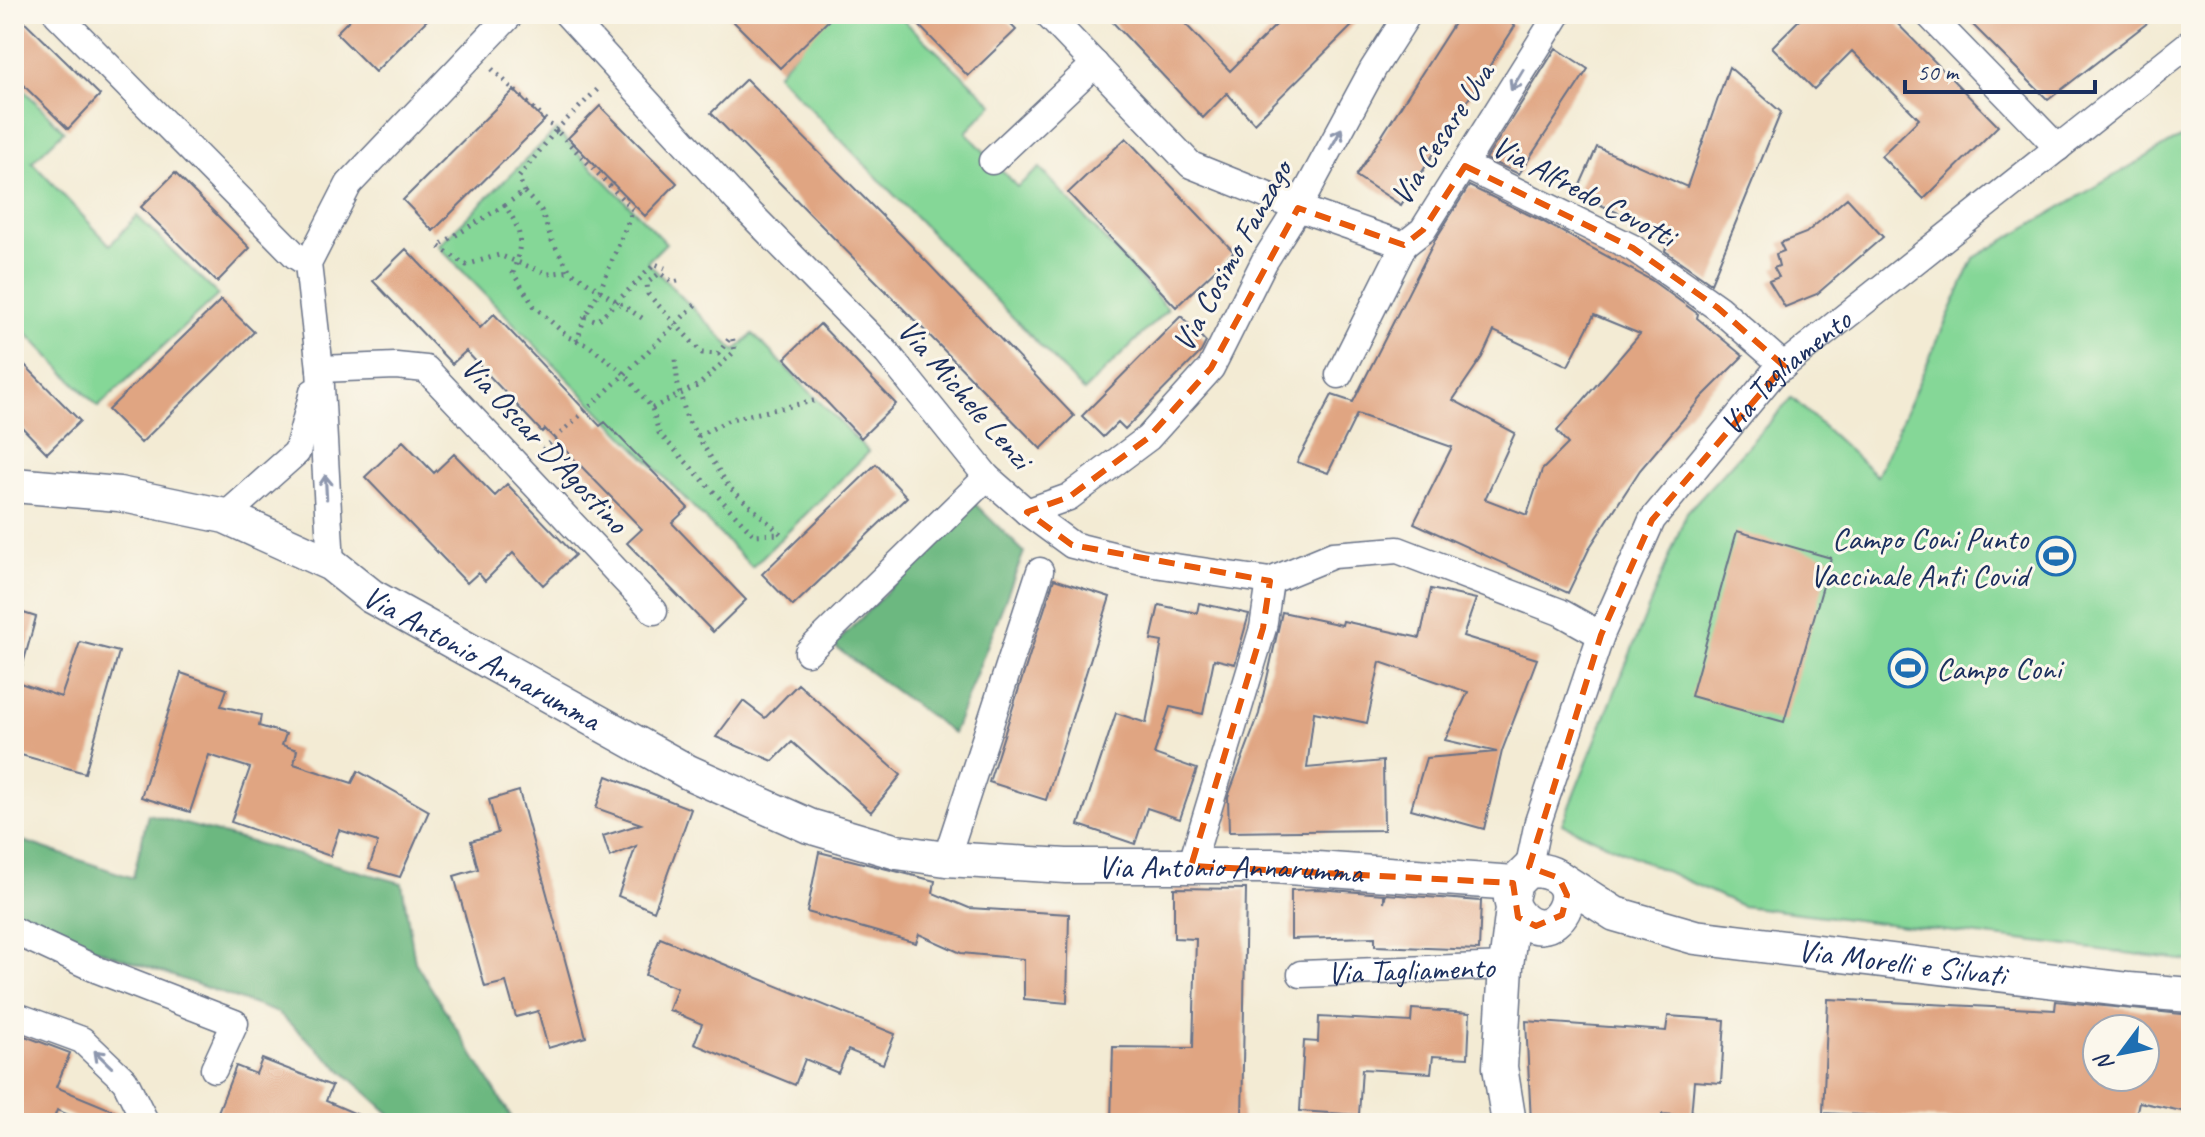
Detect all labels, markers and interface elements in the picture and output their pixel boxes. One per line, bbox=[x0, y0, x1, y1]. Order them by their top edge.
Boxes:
scale bar bbox=[1905, 44, 2095, 94]
street label: Via Cesare Uva bbox=[1381, 53, 1505, 213]
text: 50 m bbox=[1917, 57, 1960, 87]
one-way arrow bbox=[1509, 68, 1525, 91]
street label: Via Alfredo Covotti bbox=[1485, 125, 1686, 258]
one-way arrow bbox=[1328, 128, 1344, 151]
street label: Via Cosimo Fanzago bbox=[1163, 150, 1303, 359]
street label: Via Tagliamento bbox=[1710, 299, 1861, 444]
street label: Via Michele Lenzi bbox=[889, 311, 1044, 481]
street label: Via Oscar D'Agostino bbox=[453, 348, 639, 543]
one-way arrow bbox=[319, 474, 334, 501]
place label: Campo Coni Punto Vaccinale Anti Covid bbox=[1810, 518, 2033, 596]
sports icon: Campo Coni Punto Vaccinale Anti Covid bbox=[2035, 535, 2077, 577]
street label: Via Antonio Annarumma bbox=[356, 575, 610, 741]
sports icon: Campo Coni bbox=[1887, 647, 1929, 689]
place label: Campo Coni bbox=[1936, 648, 2065, 689]
street label: Via Antonio Annarumma bbox=[1098, 846, 1366, 893]
street label: Via Morelli e Silvati bbox=[1795, 929, 2012, 996]
street label: Via Tagliamento bbox=[1327, 946, 1497, 993]
north arrow bbox=[2081, 1013, 2161, 1093]
text: N bbox=[2088, 1047, 2120, 1076]
one-way arrow bbox=[93, 1050, 113, 1069]

